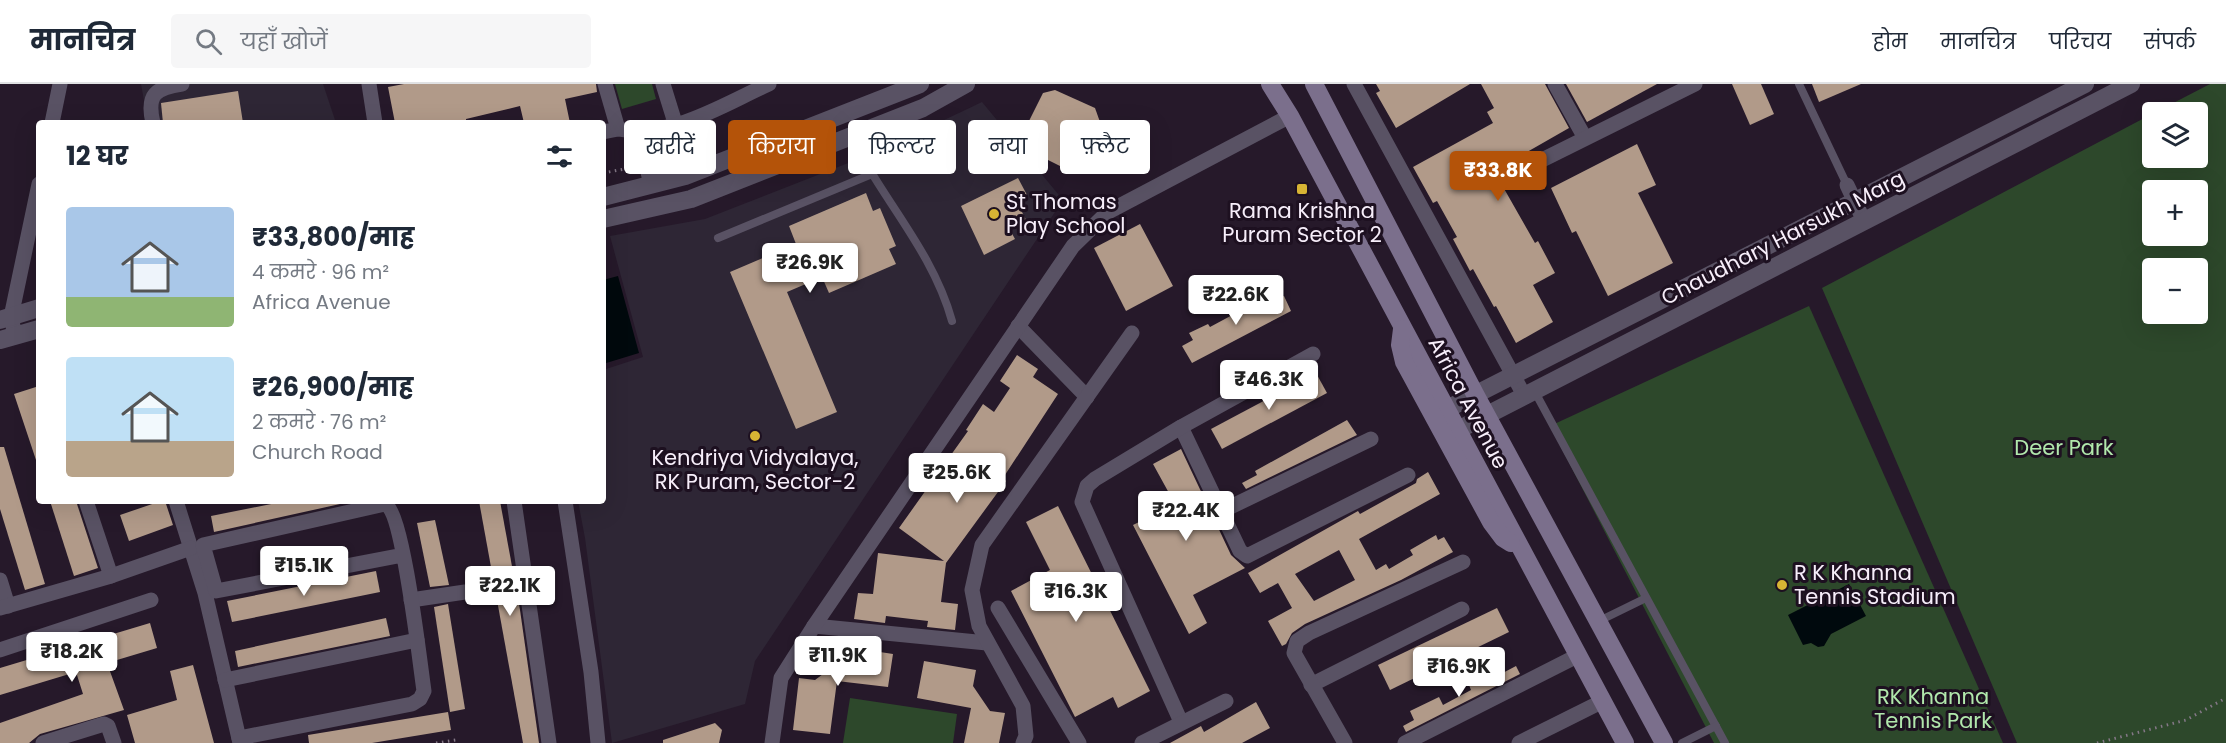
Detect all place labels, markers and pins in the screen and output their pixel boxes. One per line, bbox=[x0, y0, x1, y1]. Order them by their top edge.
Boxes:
pin: ₹33.8K bbox=[1449, 151, 1547, 202]
marker: Rama Krishna Puram Sector 2 bbox=[1295, 182, 1309, 196]
place label: St Thomas Play School bbox=[1006, 187, 1126, 240]
place label: Rama Krishna Puram Sector 2 bbox=[1222, 196, 1382, 249]
marker: St Thomas Play School bbox=[987, 207, 1001, 221]
pin: ₹26.9K bbox=[761, 243, 859, 294]
pin: ₹22.6K bbox=[1187, 275, 1285, 326]
pin: ₹46.3K bbox=[1220, 360, 1318, 411]
marker: Kendriya Vidyalaya, RK Puram, Sector-2 bbox=[748, 429, 762, 443]
place label: Kendriya Vidyalaya, RK Puram, Sector-2 bbox=[652, 443, 858, 496]
pin: ₹25.6K bbox=[908, 453, 1006, 504]
pin: ₹22.4K bbox=[1137, 491, 1235, 542]
pin: ₹15.1K bbox=[255, 546, 353, 597]
place label: R K Khanna Tennis Stadium bbox=[1794, 558, 1956, 611]
pin: ₹22.1K bbox=[461, 566, 559, 617]
pin: ₹16.3K bbox=[1027, 572, 1125, 623]
marker: R K Khanna Tennis Stadium bbox=[1775, 578, 1789, 592]
pin: ₹18.2K bbox=[23, 632, 121, 683]
pin: ₹11.9K bbox=[789, 636, 887, 687]
pin: ₹16.9K bbox=[1410, 647, 1508, 698]

